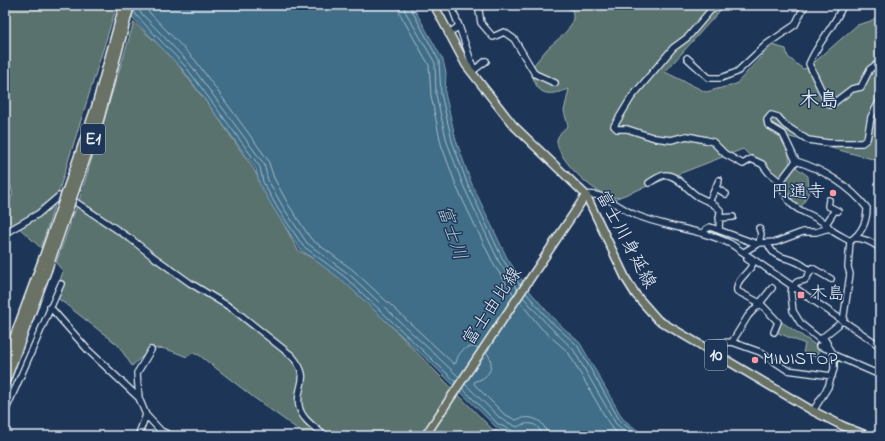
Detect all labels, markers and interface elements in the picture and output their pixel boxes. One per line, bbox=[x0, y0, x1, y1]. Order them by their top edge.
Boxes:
district label: 木島 bbox=[799, 87, 839, 116]
road number: E1 bbox=[81, 124, 105, 154]
place label: 円通寺 bbox=[771, 180, 825, 206]
street label: 富士川身延線 bbox=[588, 186, 662, 294]
marker: 円通寺 bbox=[828, 188, 838, 198]
water label: 富士川 bbox=[429, 202, 473, 264]
street label: 富士由比線 bbox=[457, 262, 529, 352]
place label: 木島 bbox=[809, 282, 845, 308]
marker: 木島 bbox=[796, 290, 806, 300]
road number: 10 bbox=[705, 340, 727, 370]
place label: MINISTOP bbox=[763, 347, 838, 373]
marker: MINISTOP bbox=[750, 355, 760, 365]

